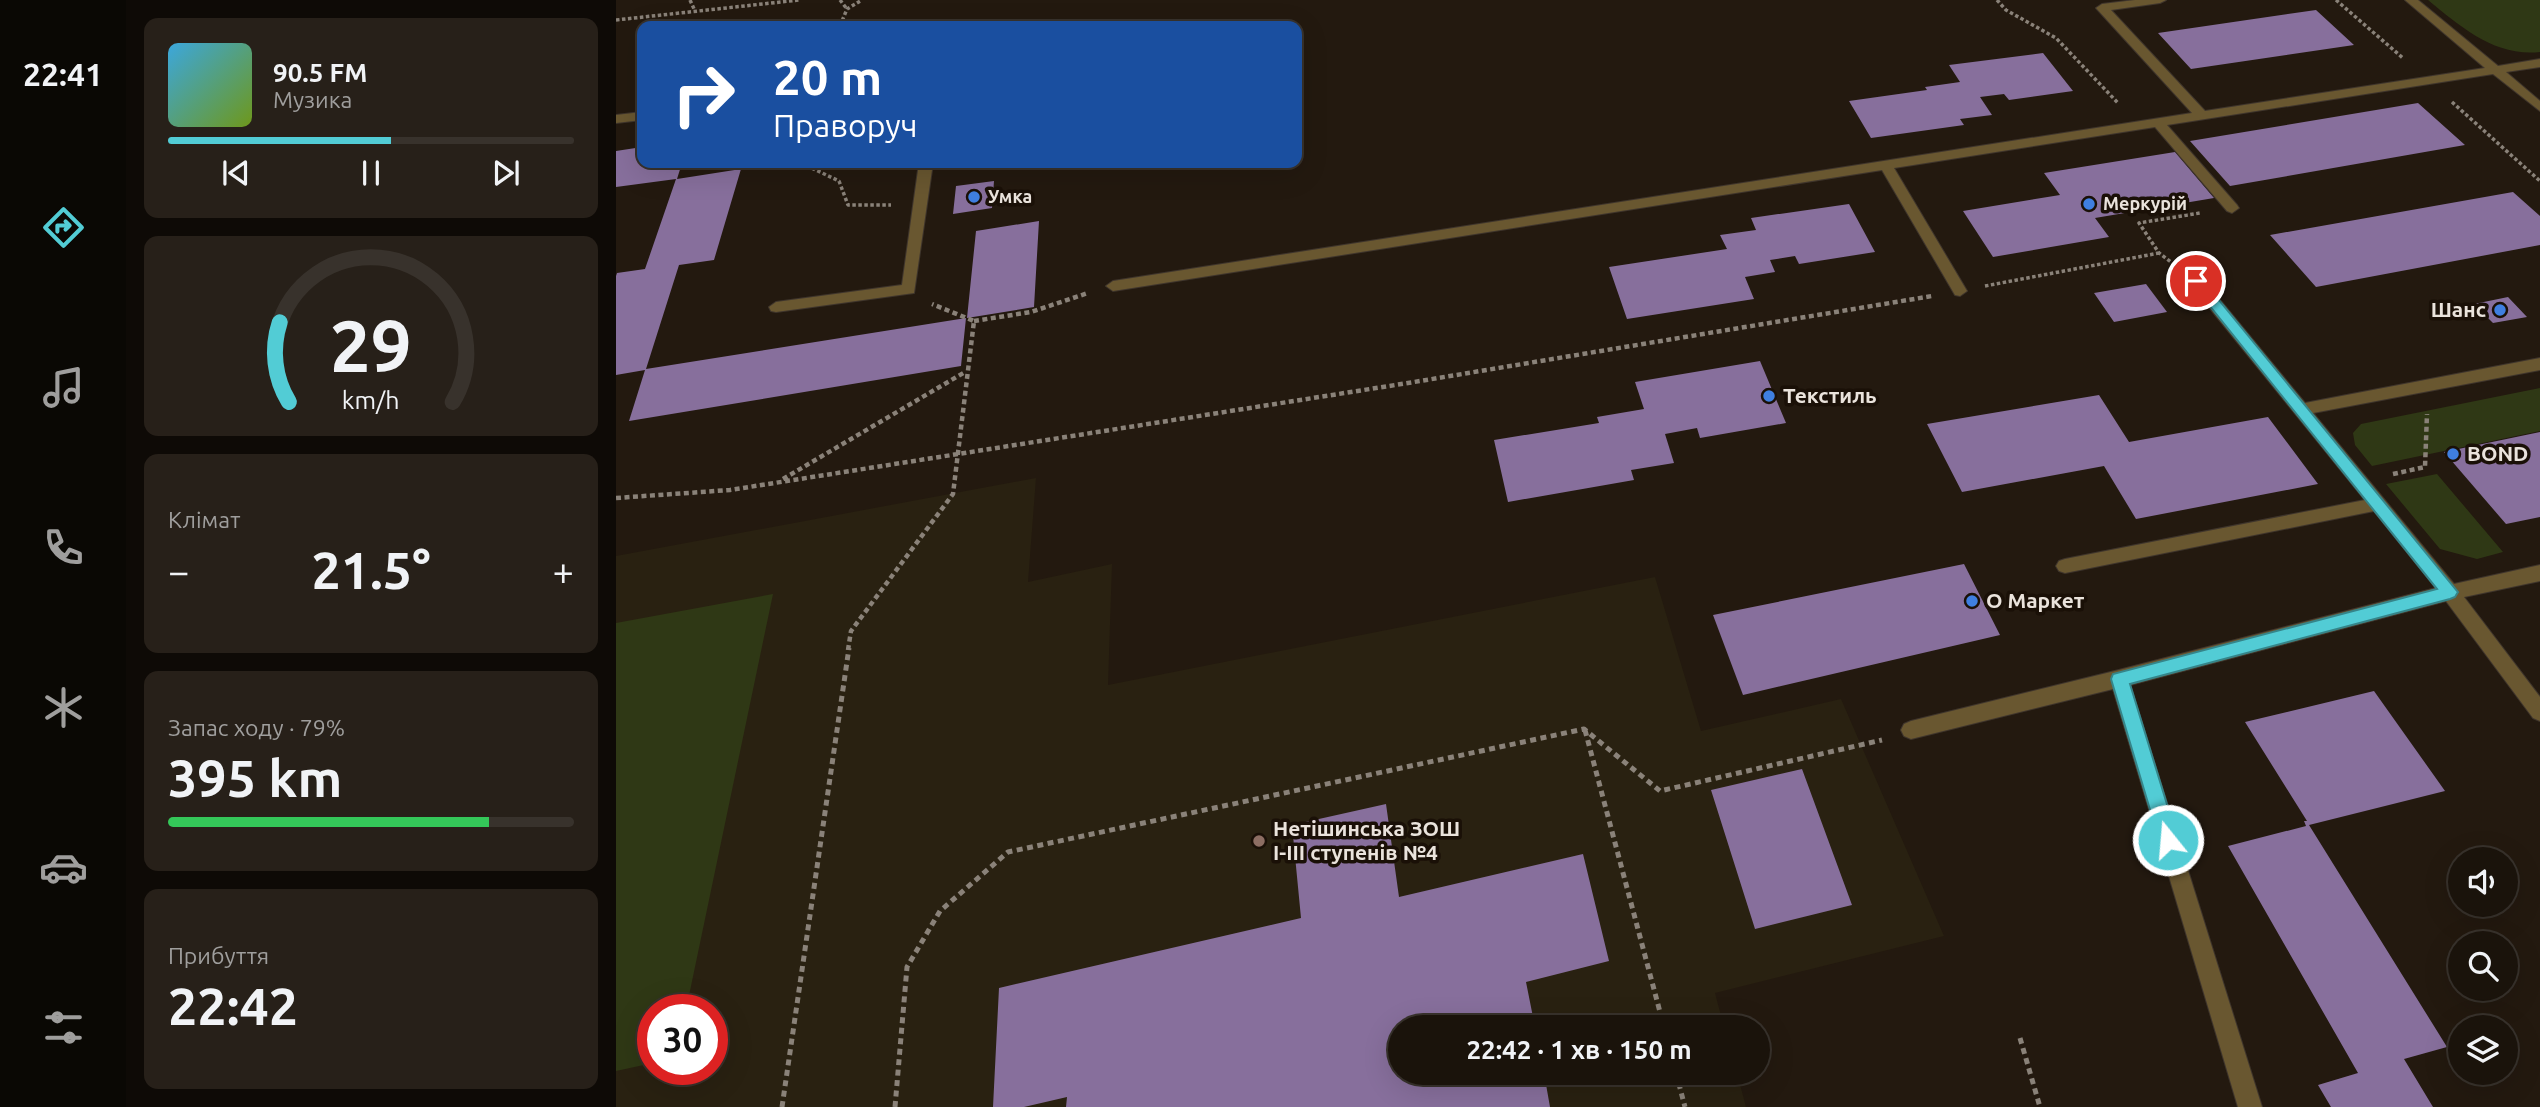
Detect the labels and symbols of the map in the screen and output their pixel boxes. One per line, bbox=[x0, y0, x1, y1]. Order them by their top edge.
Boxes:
place label: Умка bbox=[988, 186, 1032, 206]
marker: Умка bbox=[966, 189, 982, 205]
place label: Меркурій bbox=[2103, 193, 2187, 213]
marker: Меркурій bbox=[2081, 196, 2097, 212]
pin bbox=[2166, 251, 2226, 311]
place label: Шанс bbox=[2431, 297, 2486, 321]
marker: Шанс bbox=[2492, 302, 2508, 318]
place label: Текстиль bbox=[1783, 383, 1877, 407]
marker: Текстиль bbox=[1761, 388, 1777, 404]
place label: BOND bbox=[2467, 441, 2528, 465]
marker: BOND bbox=[2445, 446, 2461, 462]
place label: О Маркет bbox=[1986, 588, 2085, 612]
marker: О Маркет bbox=[1964, 593, 1980, 609]
position arrow bbox=[2131, 803, 2205, 877]
place label: Нетішинська ЗОШ І-ІІІ ступенів №4 bbox=[1273, 816, 1460, 864]
marker: Нетішинська ЗОШ І-ІІІ ступенів №4 bbox=[1251, 833, 1267, 849]
speed limit sign: 30 bbox=[637, 994, 728, 1085]

